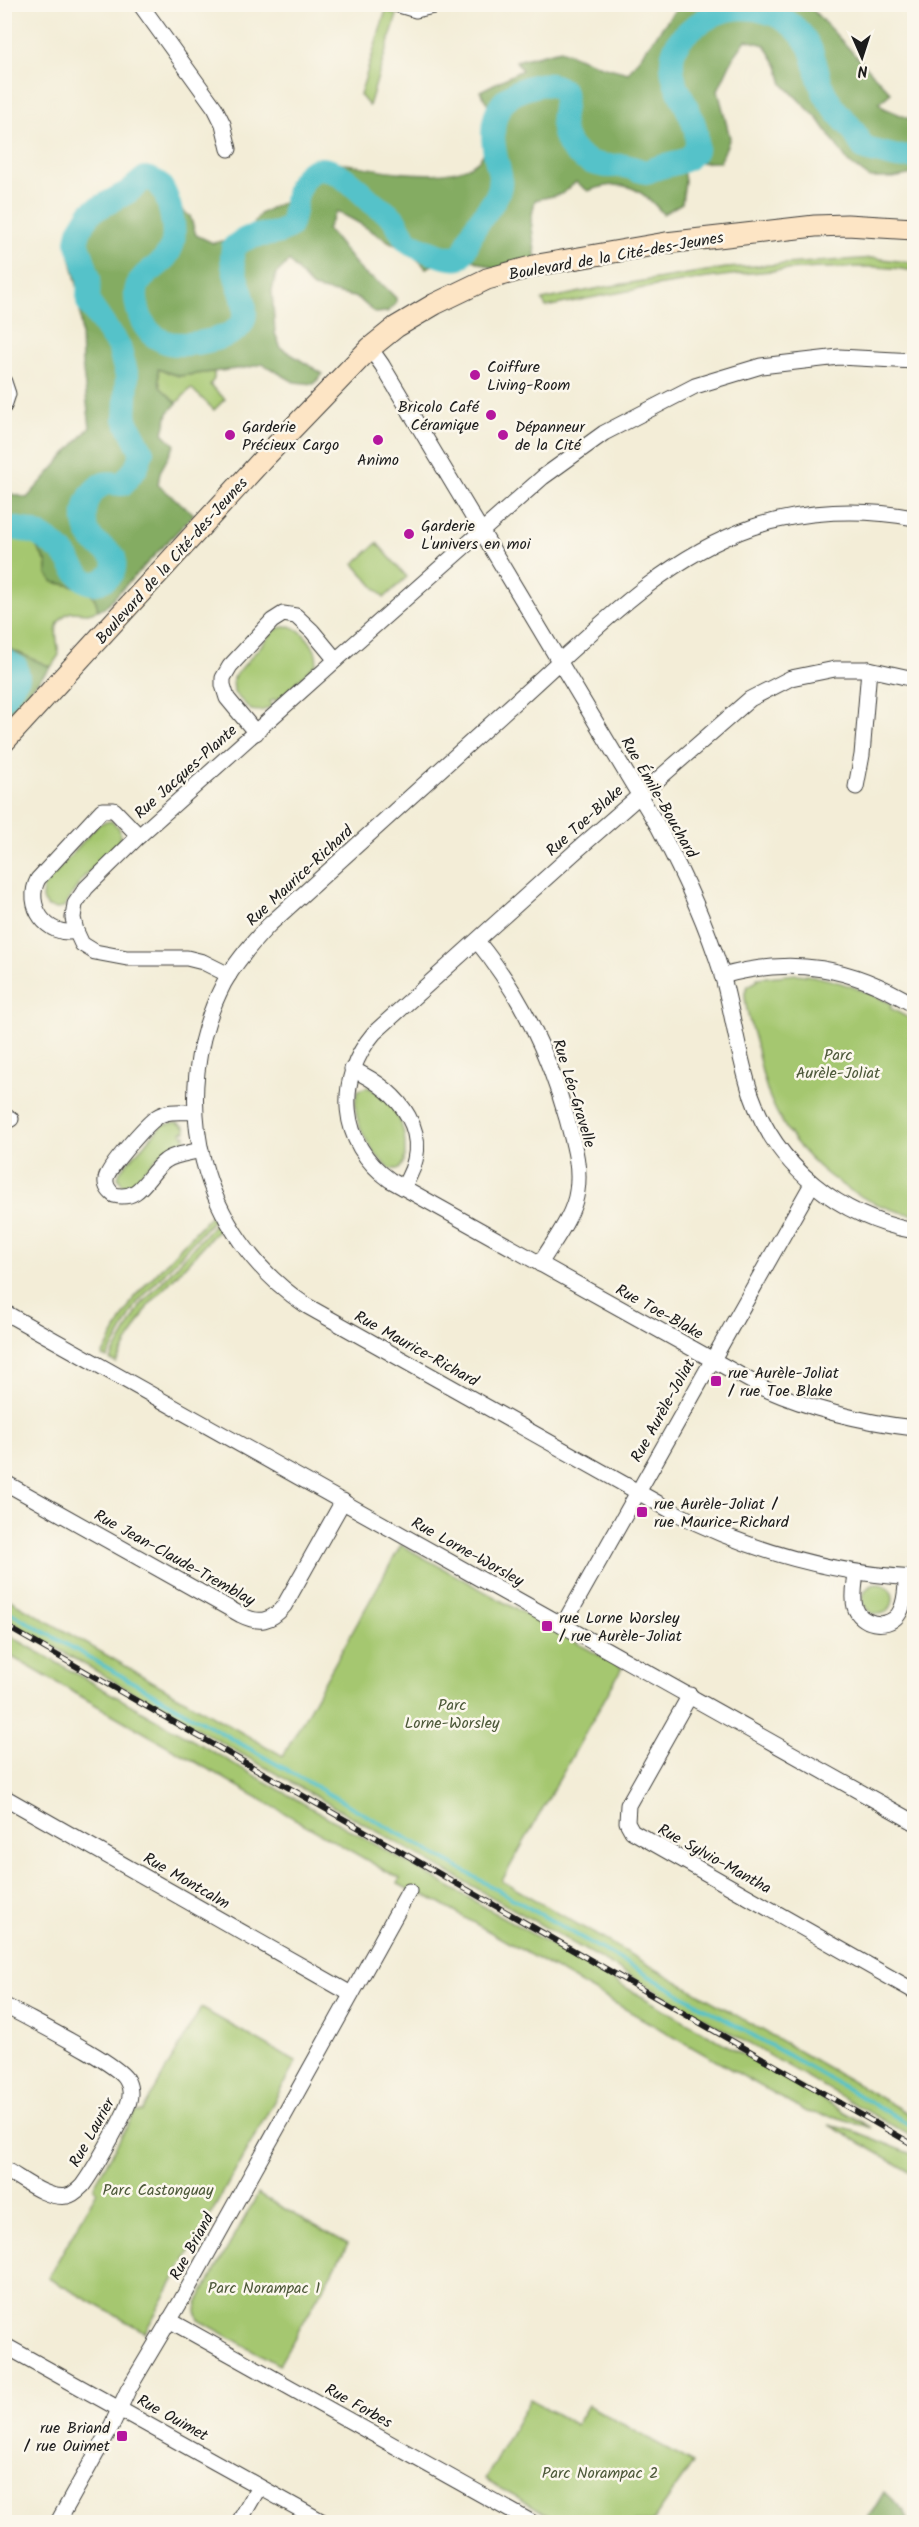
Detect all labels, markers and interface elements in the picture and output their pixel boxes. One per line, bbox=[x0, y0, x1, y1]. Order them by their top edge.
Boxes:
north arrow bbox=[832, 27, 892, 87]
text: N bbox=[857, 58, 868, 83]
street label: Boulevard de la Cité-des-Jeunes bbox=[507, 225, 726, 288]
place label: Coiffure Living-Room bbox=[487, 355, 570, 398]
marker: Coiffure Living-Room bbox=[468, 368, 482, 382]
place label: Bricolo Café Céramique bbox=[398, 395, 480, 438]
marker: Bricolo Café Céramique bbox=[484, 408, 498, 422]
place label: Garderie Précieux Cargo bbox=[242, 415, 339, 458]
place label: Dépanneur de la Cité bbox=[515, 415, 586, 458]
marker: Garderie Précieux Cargo bbox=[223, 428, 237, 442]
marker: Dépanneur de la Cité bbox=[496, 428, 510, 442]
marker: Animo bbox=[371, 433, 385, 447]
place label: Animo bbox=[357, 448, 399, 473]
street label: Boulevard de la Cité-des-Jeunes bbox=[90, 472, 254, 650]
place label: Garderie L'univers en moi bbox=[421, 514, 532, 557]
marker: Garderie L'univers en moi bbox=[402, 527, 416, 541]
street label: Rue Jacques-Plante bbox=[129, 719, 243, 825]
street label: Rue Émile-Bouchard bbox=[614, 732, 704, 864]
street label: Rue Toe-Blake bbox=[540, 779, 630, 863]
street label: Rue Maurice-Richard bbox=[241, 819, 360, 933]
street label: Rue Léo-Gravelle bbox=[545, 1036, 602, 1151]
park label: Parc Aurèle-Joliat bbox=[796, 1043, 881, 1086]
street label: Rue Toe-Blake bbox=[611, 1278, 708, 1347]
street label: Rue Maurice-Richard bbox=[349, 1305, 484, 1394]
street label: Rue Aurèle-Joliat bbox=[624, 1354, 703, 1467]
place label: rue Aurèle-Joliat / rue Toe Blake bbox=[728, 1361, 840, 1404]
marker: rue Aurèle-Joliat / rue Toe Blake bbox=[709, 1374, 723, 1388]
place label: rue Aurèle-Joliat / rue Maurice-Richard bbox=[654, 1492, 790, 1535]
street label: Rue Jean-Claude-Tremblay bbox=[89, 1503, 260, 1613]
marker: rue Aurèle-Joliat / rue Maurice-Richard bbox=[635, 1505, 649, 1519]
street label: Rue Lorne-Worsley bbox=[406, 1511, 529, 1594]
place label: rue Lorne Worsley / rue Aurèle-Joliat bbox=[559, 1606, 683, 1649]
marker: rue Lorne Worsley / rue Aurèle-Joliat bbox=[540, 1619, 554, 1633]
park label: Parc Lorne-Worsley bbox=[405, 1693, 500, 1736]
street label: Rue Sylvio-Mantha bbox=[653, 1818, 776, 1901]
street label: Rue Montcalm bbox=[138, 1846, 235, 1916]
street label: Rue Laurier bbox=[63, 2092, 123, 2172]
park label: Parc Castonguay bbox=[102, 2178, 214, 2203]
street label: Rue Briand bbox=[163, 2207, 222, 2285]
park label: Parc Norampac 1 bbox=[208, 2276, 320, 2301]
street label: Rue Forbes bbox=[320, 2377, 397, 2435]
street label: Rue Ouimet bbox=[132, 2388, 213, 2449]
place label: rue Briand / rue Ouimet bbox=[24, 2416, 111, 2459]
marker: rue Briand / rue Ouimet bbox=[115, 2429, 129, 2443]
park label: Parc Norampac 2 bbox=[542, 2461, 658, 2486]

